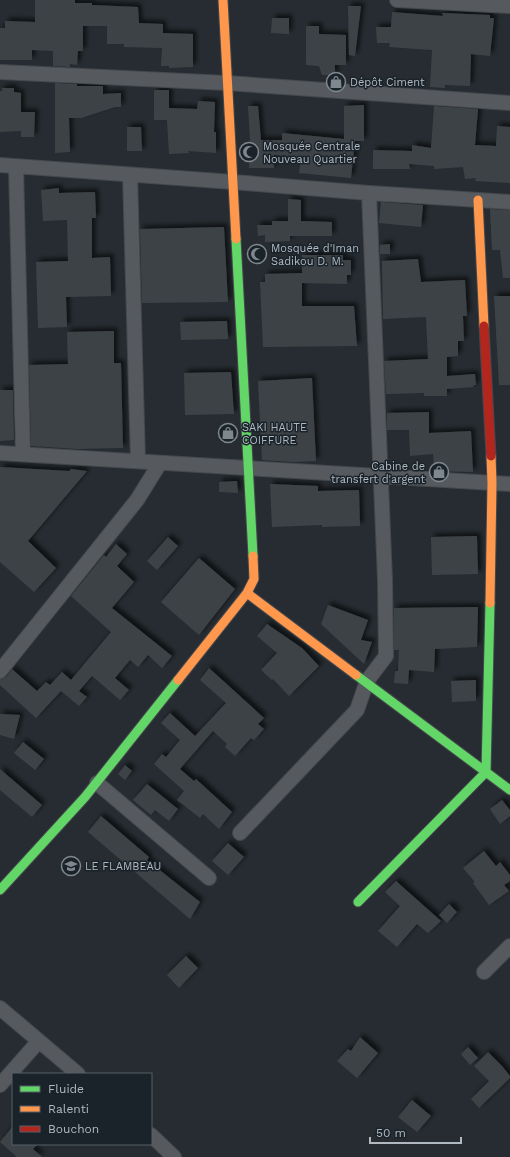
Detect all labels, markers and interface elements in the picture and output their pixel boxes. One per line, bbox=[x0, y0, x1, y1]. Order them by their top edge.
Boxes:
shop icon: Dépôt Ciment bbox=[325, 71, 347, 93]
place label: Dépôt Ciment bbox=[350, 76, 425, 89]
place label: Mosquée Centrale Nouveau Quartier bbox=[263, 140, 360, 166]
mosque icon: Mosquée Centrale Nouveau Quartier bbox=[238, 141, 260, 163]
place label: Mosquée d'Iman Sadikou D. M. bbox=[271, 242, 359, 268]
mosque icon: Mosquée d'Iman Sadikou D. M. bbox=[246, 243, 268, 265]
place label: SAKI HAUTE COIFFURE bbox=[242, 421, 307, 447]
shop icon: SAKI HAUTE COIFFURE bbox=[217, 422, 239, 444]
place label: Cabine de transfert d'argent bbox=[331, 460, 425, 486]
shop icon: Cabine de transfert d'argent bbox=[428, 461, 450, 483]
school or university icon: LE FLAMBEAU bbox=[60, 855, 82, 877]
place label: LE FLAMBEAU bbox=[85, 860, 161, 873]
legend bbox=[12, 1073, 152, 1145]
text: Fluide bbox=[48, 1082, 84, 1096]
text: Ralenti bbox=[48, 1102, 89, 1116]
scale bar bbox=[370, 1119, 461, 1145]
text: Bouchon bbox=[48, 1122, 99, 1136]
text: 50 m bbox=[376, 1126, 406, 1140]

